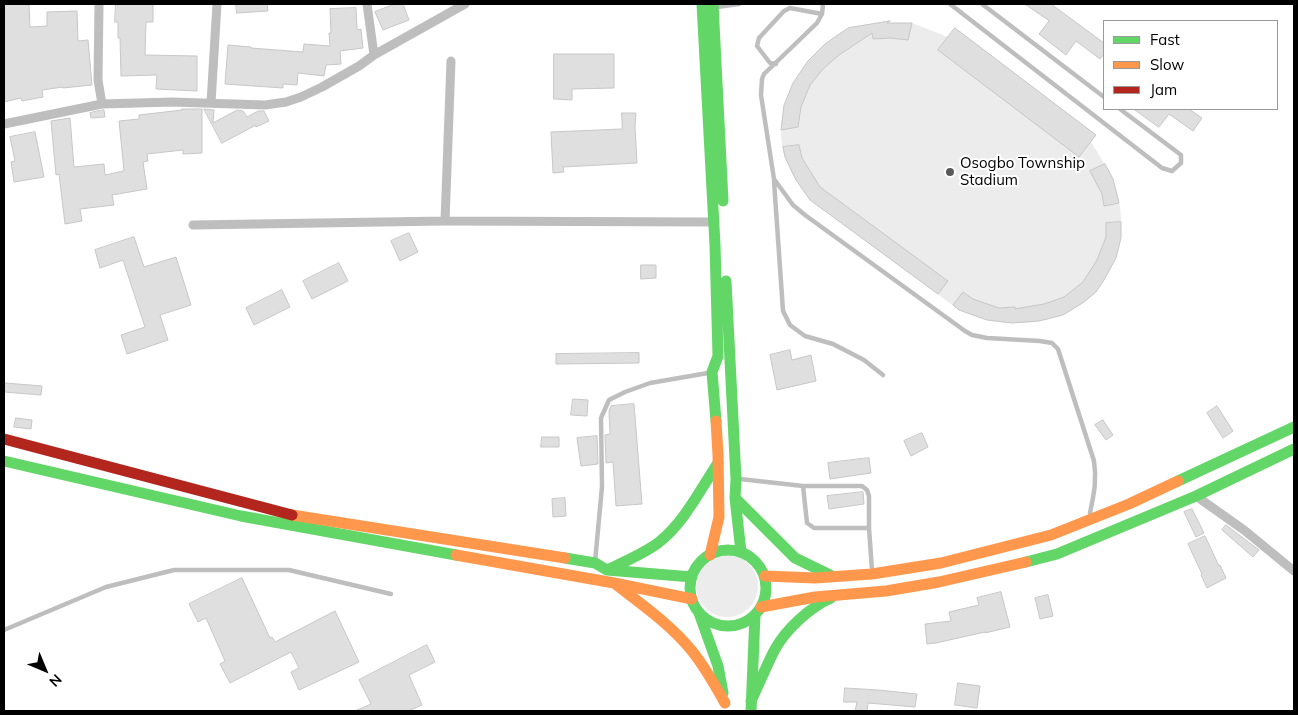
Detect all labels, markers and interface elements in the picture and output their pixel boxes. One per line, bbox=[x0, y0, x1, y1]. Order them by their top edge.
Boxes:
legend bbox=[1103, 20, 1278, 110]
text: Fast bbox=[1150, 30, 1180, 49]
text: Slow bbox=[1150, 55, 1184, 74]
text: Jam bbox=[1150, 80, 1177, 99]
place label: Osogbo Township Stadium bbox=[960, 154, 1085, 189]
marker: Osogbo Township Stadium bbox=[944, 166, 956, 178]
north arrow bbox=[20, 645, 70, 695]
text: N bbox=[46, 670, 66, 691]

